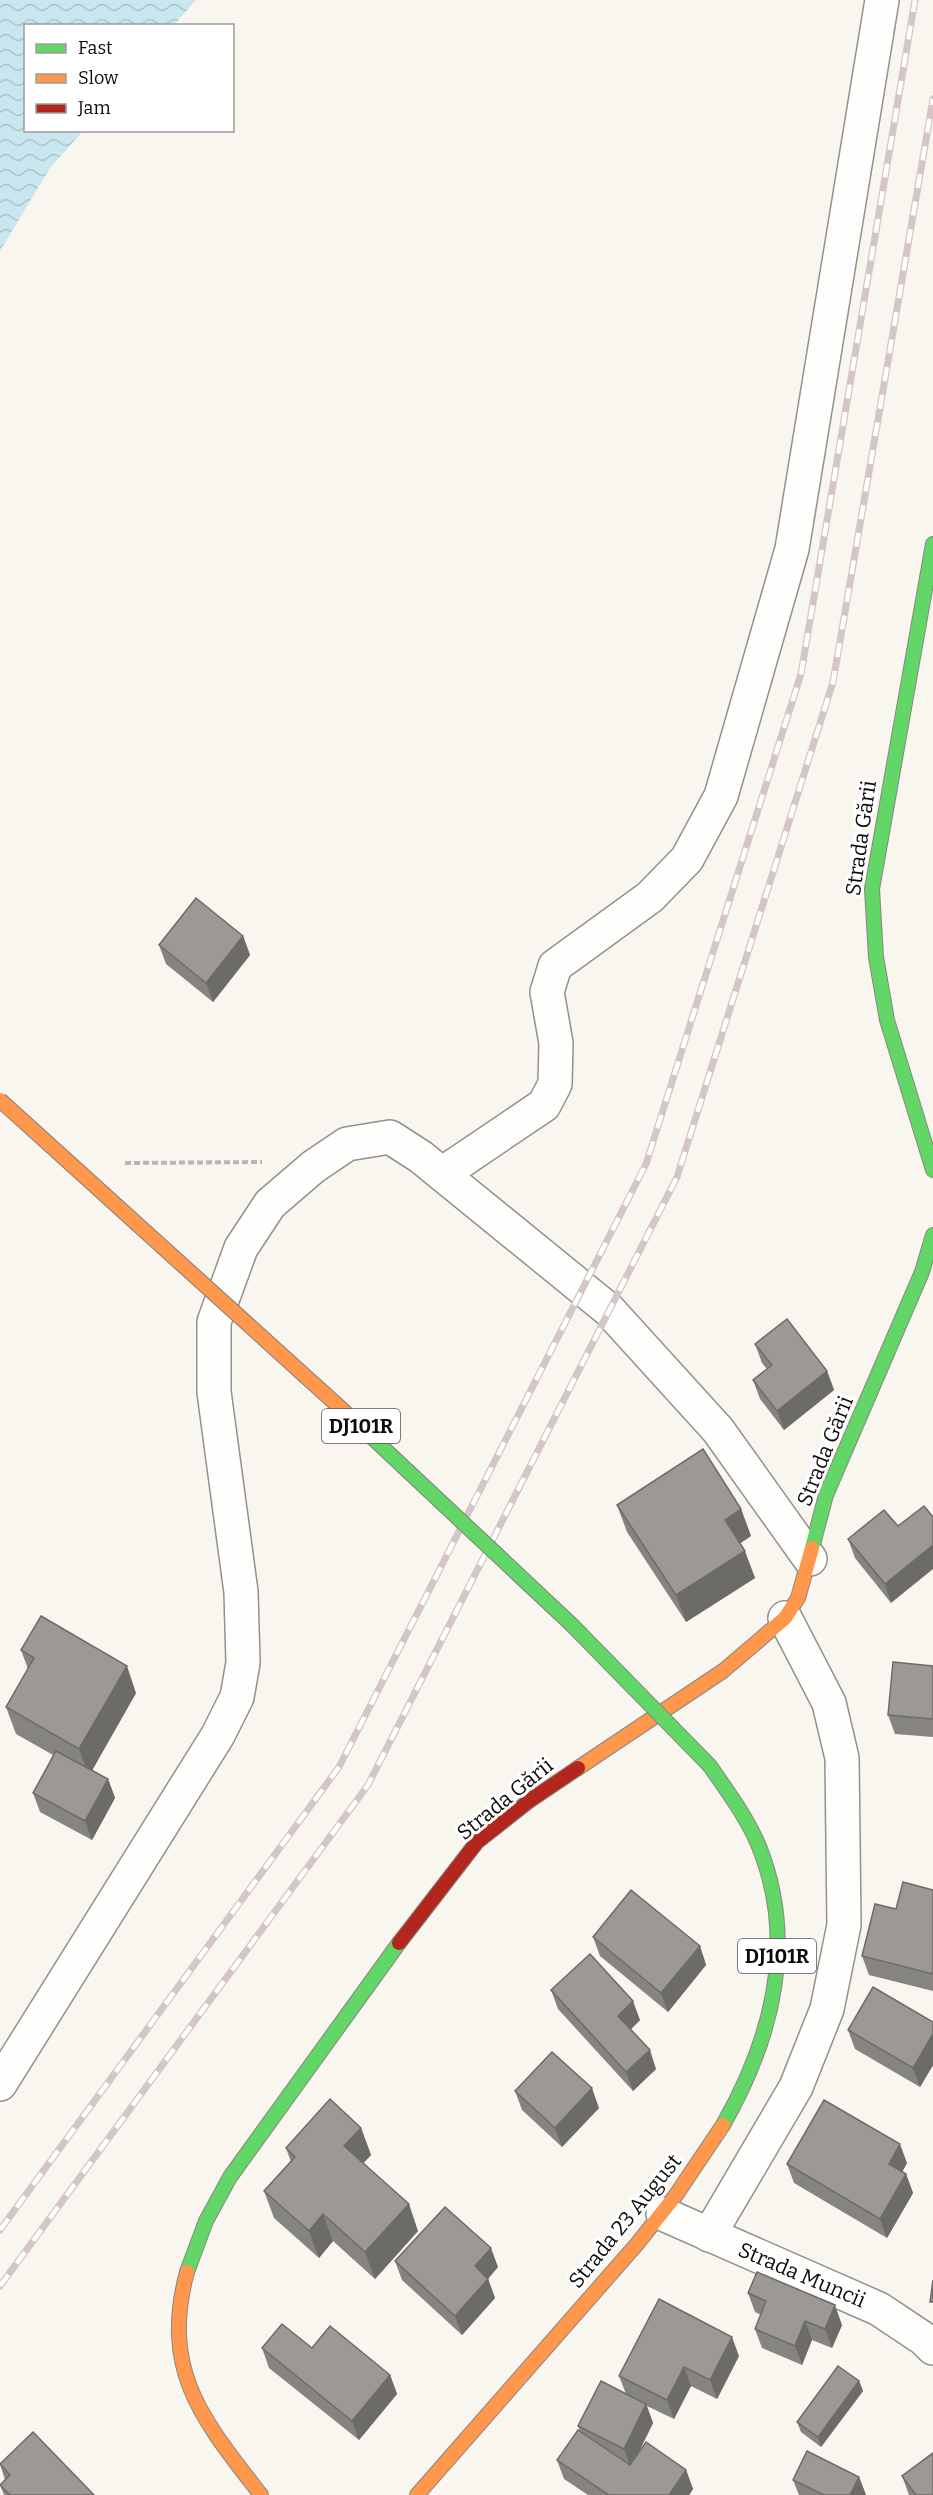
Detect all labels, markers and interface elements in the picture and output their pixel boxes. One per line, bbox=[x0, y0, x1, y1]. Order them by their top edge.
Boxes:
legend bbox=[24, 24, 234, 132]
text: Fast bbox=[78, 37, 113, 59]
text: Slow bbox=[78, 67, 119, 89]
text: Jam bbox=[77, 97, 111, 119]
street label: Strada Gării bbox=[840, 779, 882, 897]
street label: Strada Gării bbox=[791, 1392, 859, 1510]
road number: DJ101R bbox=[322, 1409, 400, 1443]
street label: Strada Gării bbox=[452, 1752, 558, 1846]
road number: DJ101R bbox=[738, 1939, 816, 1973]
street label: Strada 23 August bbox=[563, 2148, 687, 2293]
street label: Strada Muncii bbox=[734, 2236, 870, 2314]

